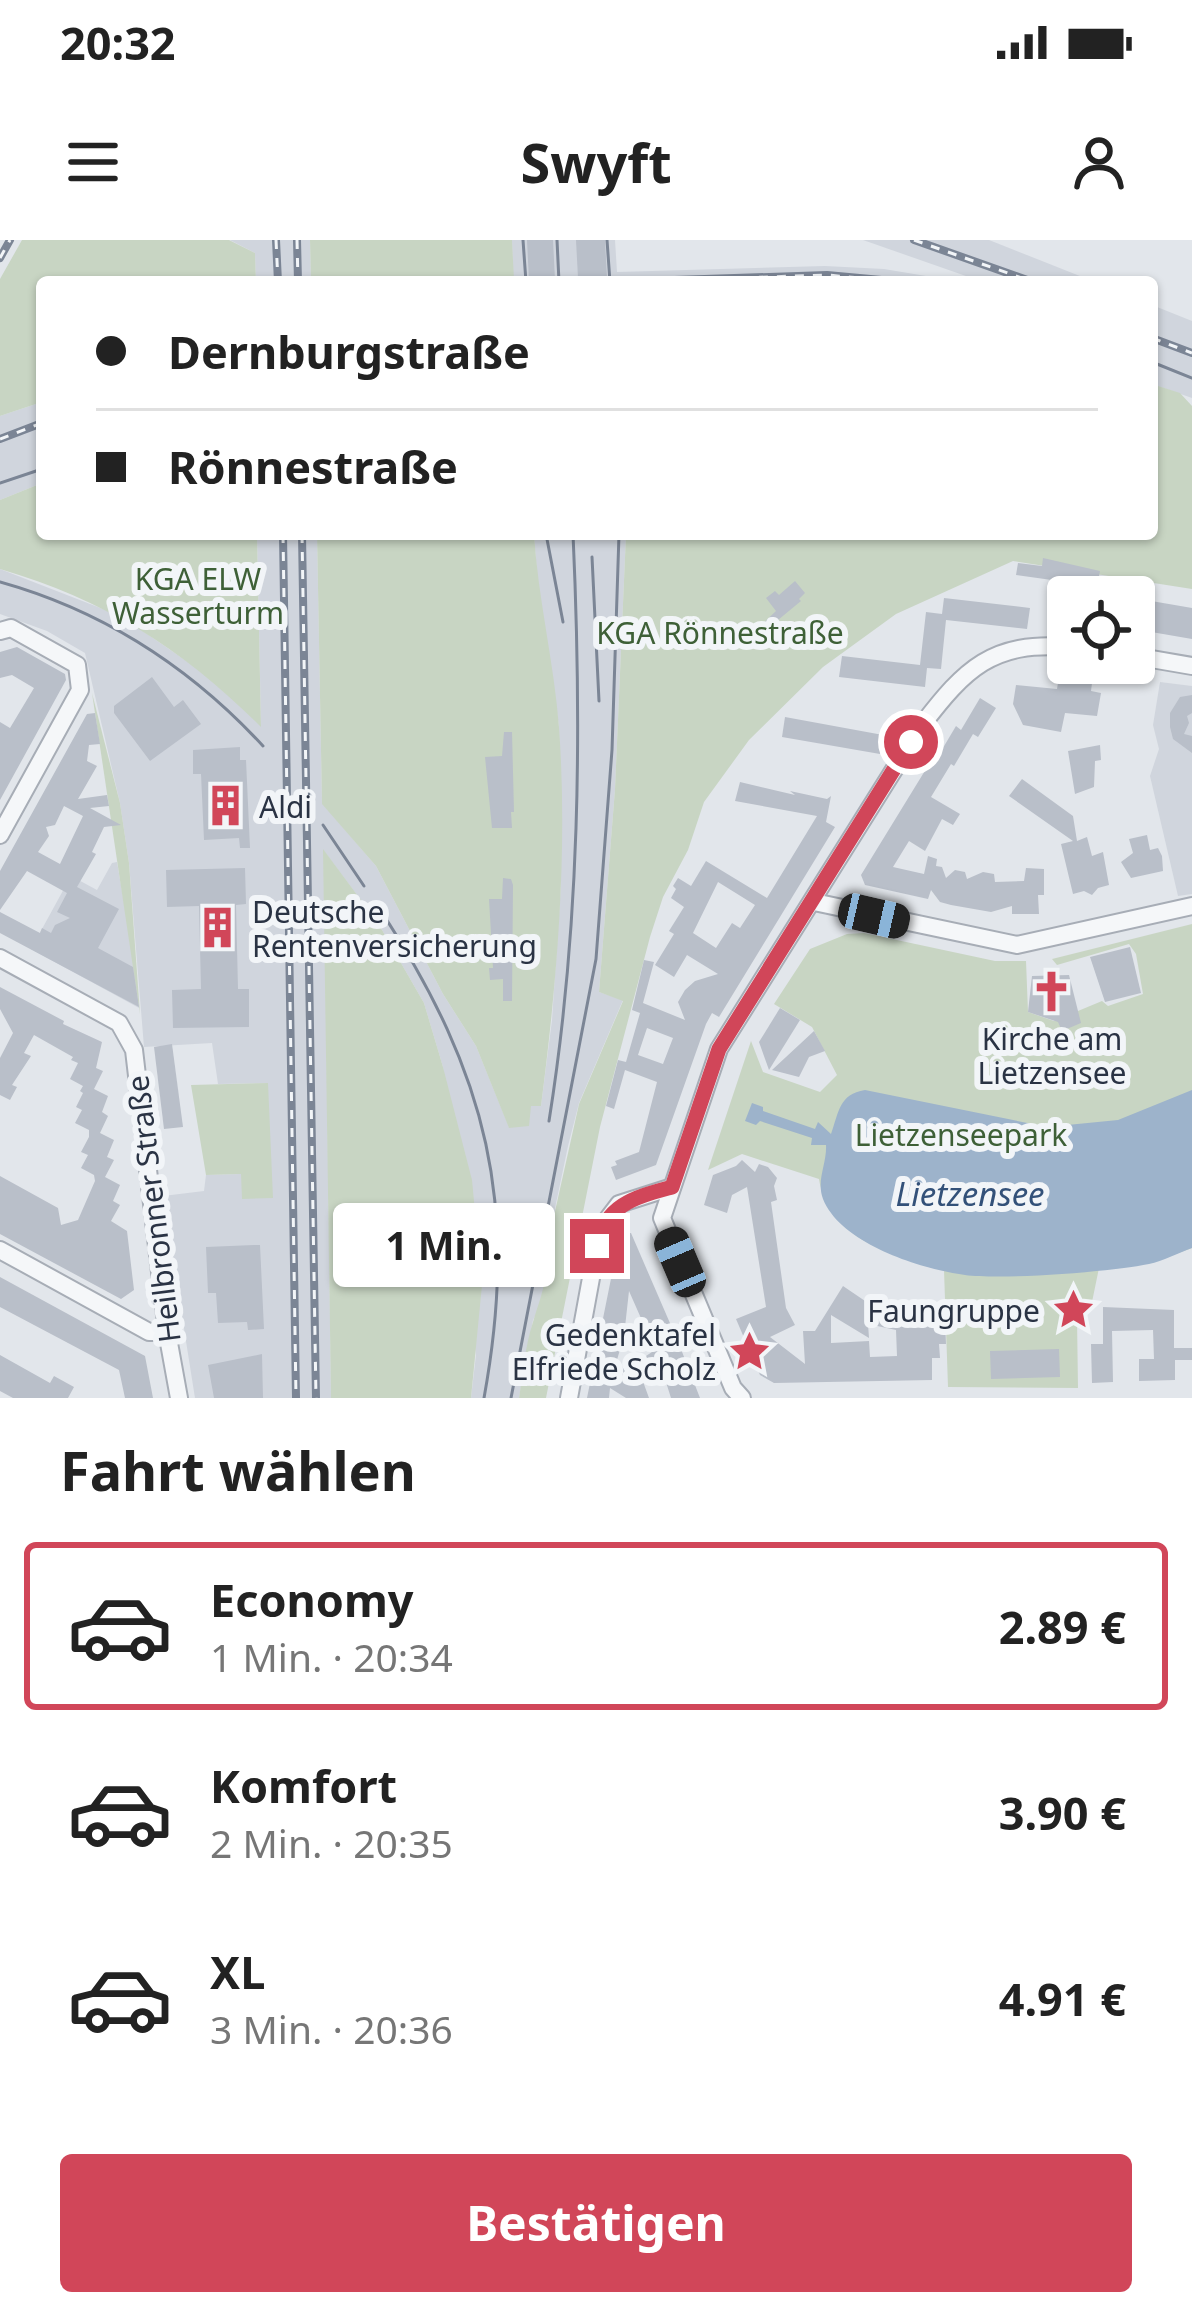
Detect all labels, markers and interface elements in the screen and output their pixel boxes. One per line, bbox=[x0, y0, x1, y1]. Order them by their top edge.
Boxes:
text: 20:32 bbox=[60, 12, 176, 73]
text: Swyft bbox=[520, 125, 672, 199]
icon: menu bbox=[60, 129, 126, 195]
icon: person bbox=[1066, 129, 1132, 195]
text: Dernburgstraße bbox=[168, 321, 530, 382]
text: Rönnestraße bbox=[168, 436, 458, 497]
park label: KGA ELW Wasserturm bbox=[112, 558, 284, 633]
map controls bbox=[1047, 576, 1155, 684]
button: locate bbox=[1047, 576, 1155, 684]
park label: KGA Rönnestraße bbox=[596, 612, 844, 653]
route start bbox=[884, 715, 938, 769]
building icon: Aldi bbox=[202, 783, 248, 829]
place label: Aldi bbox=[259, 786, 312, 827]
car bbox=[835, 890, 913, 942]
place label: Deutsche Rentenversicherung bbox=[252, 891, 537, 966]
building icon: Deutsche Rentenversicherung bbox=[195, 905, 241, 951]
church icon: Kirche am Lietzensee bbox=[1029, 969, 1075, 1015]
place label: Kirche am Lietzensee bbox=[978, 1018, 1126, 1093]
street label: Heilbronner Straße bbox=[116, 1073, 190, 1345]
park label: Lietzenseepark bbox=[855, 1114, 1067, 1155]
water label: Lietzensee bbox=[895, 1171, 1045, 1216]
callout: 1 Min. bbox=[333, 1204, 555, 1288]
text: 1 Min. bbox=[385, 1218, 503, 1271]
route end bbox=[570, 1219, 624, 1273]
car bbox=[649, 1222, 711, 1302]
place icon: Faungruppe bbox=[1051, 1287, 1097, 1333]
place label: Faungruppe bbox=[867, 1290, 1040, 1331]
place label: Gedenktafel Elfriede Scholz bbox=[512, 1314, 716, 1389]
place icon: Gedenktafel Elfriede Scholz bbox=[727, 1328, 773, 1374]
text: Fahrt wählen bbox=[60, 1433, 416, 1507]
text: Economy bbox=[210, 1569, 414, 1630]
icon: car bbox=[66, 1572, 174, 1680]
text: 2.89 € bbox=[999, 1596, 1126, 1657]
text: 1 Min. · 20:34 bbox=[210, 1630, 453, 1683]
text: Komfort bbox=[210, 1755, 397, 1816]
icon: car bbox=[66, 1758, 174, 1866]
text: 3.90 € bbox=[999, 1782, 1126, 1843]
text: 2 Min. · 20:35 bbox=[210, 1816, 453, 1869]
text: XL bbox=[210, 1941, 265, 2002]
icon: car bbox=[66, 1944, 174, 2052]
text: 4.91 € bbox=[999, 1968, 1126, 2029]
text: 3 Min. · 20:36 bbox=[210, 2002, 453, 2055]
button: Bestätigen bbox=[60, 2154, 1132, 2292]

